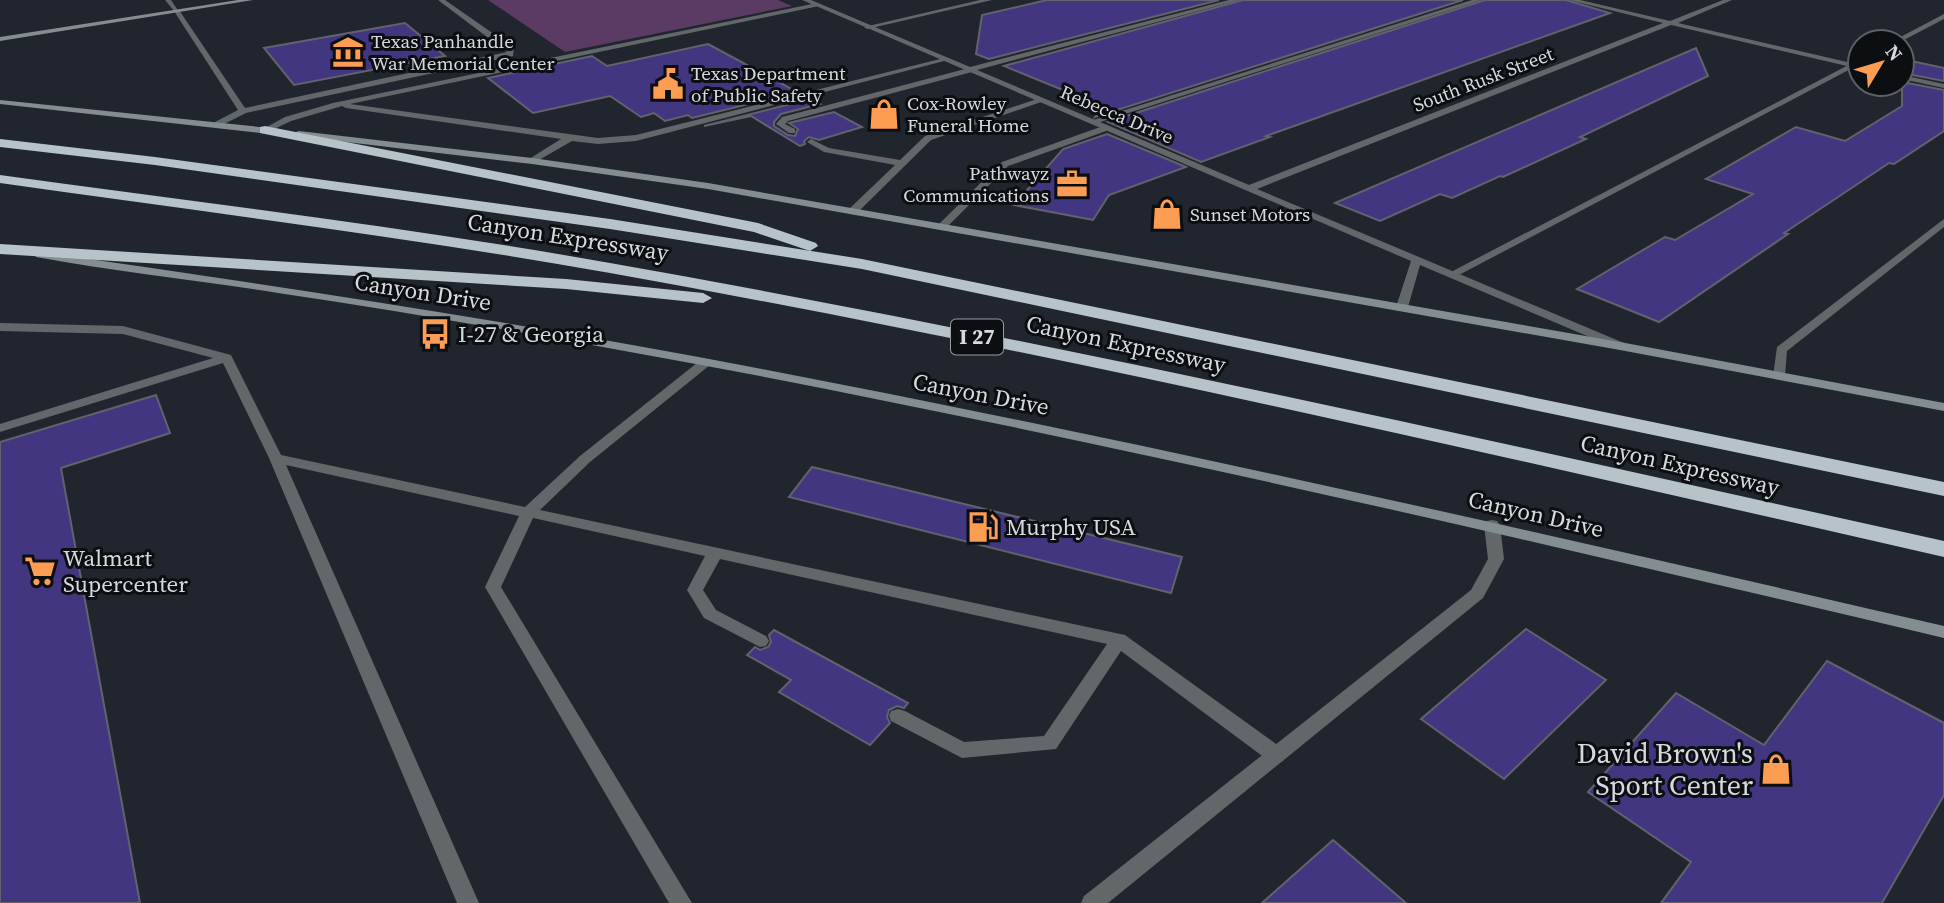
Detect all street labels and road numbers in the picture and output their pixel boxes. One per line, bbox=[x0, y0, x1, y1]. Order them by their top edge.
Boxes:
street label: South Rusk Street bbox=[1409, 40, 1558, 118]
street label: Rebecca Drive bbox=[1056, 78, 1178, 150]
street label: Canyon Expressway bbox=[465, 205, 671, 269]
street label: Canyon Drive bbox=[352, 265, 494, 319]
street label: Canyon Expressway bbox=[1023, 307, 1229, 381]
road number: I 27 bbox=[951, 320, 1003, 354]
street label: Canyon Drive bbox=[910, 365, 1052, 423]
street label: Canyon Expressway bbox=[1577, 427, 1783, 503]
street label: Canyon Drive bbox=[1465, 483, 1607, 545]

